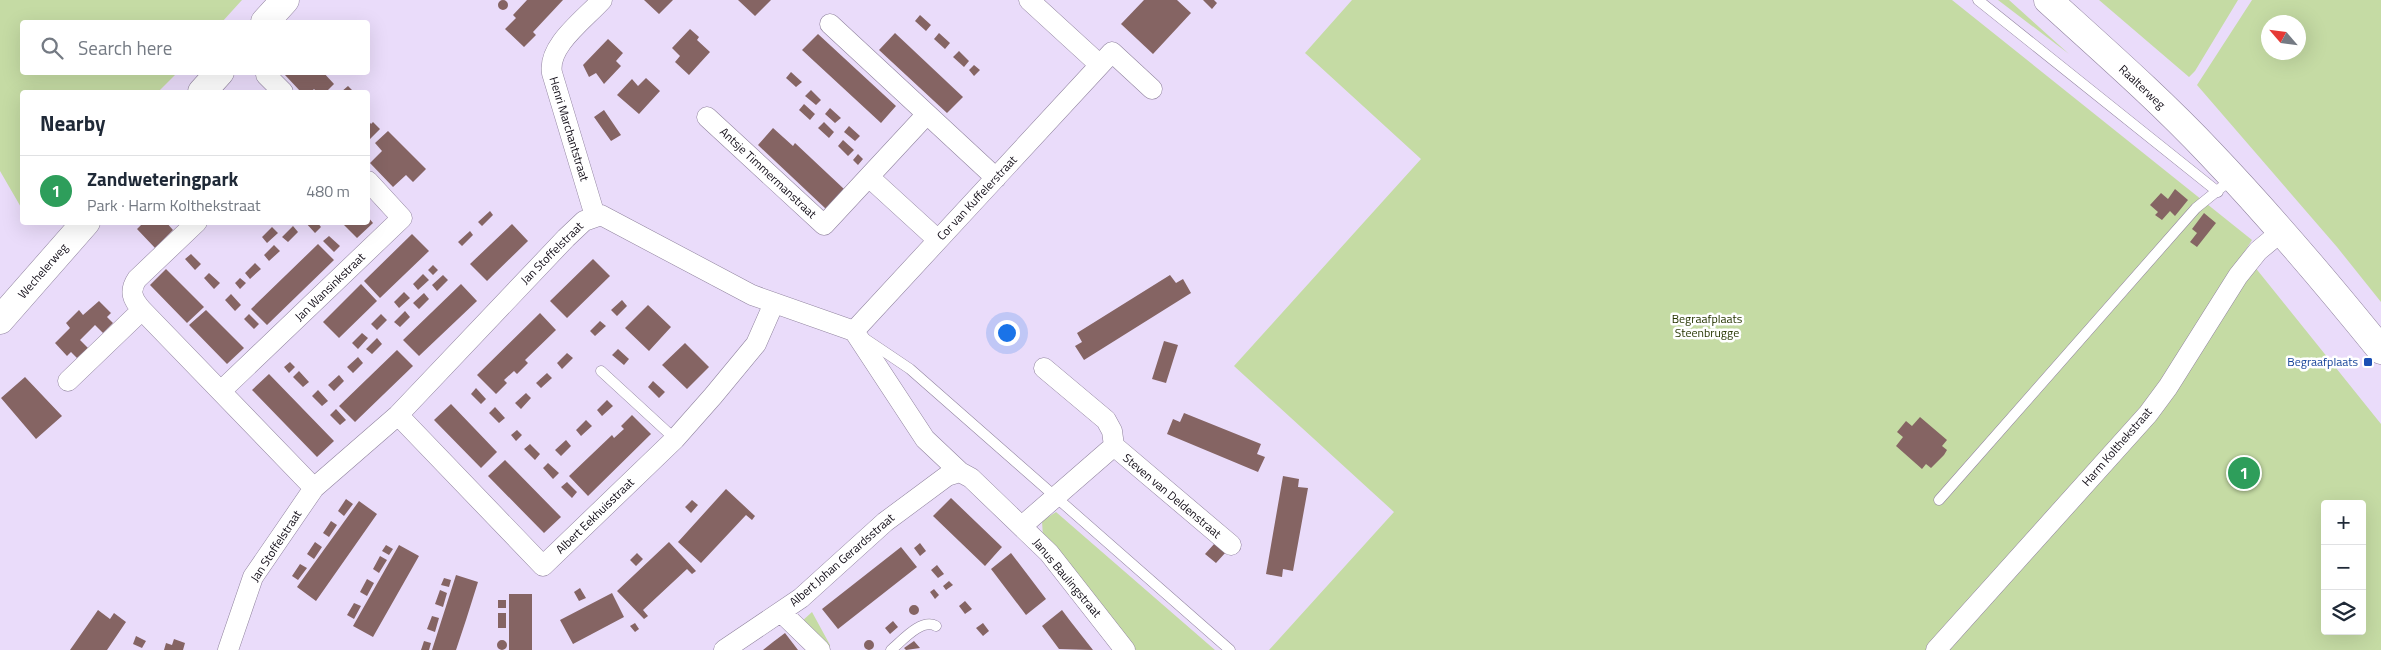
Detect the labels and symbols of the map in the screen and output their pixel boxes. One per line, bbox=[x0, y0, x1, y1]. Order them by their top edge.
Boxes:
north arrow bbox=[2261, 15, 2306, 60]
street label: Raalterweg bbox=[2115, 60, 2170, 113]
street label: Henri Marchantstraat bbox=[545, 74, 595, 184]
street label: Antsje Timmermanstraat bbox=[716, 123, 822, 223]
street label: Cor van Kuffelerstraat bbox=[932, 150, 1022, 245]
street label: Jan Stoffelstraat bbox=[516, 216, 588, 288]
street label: Wechelerweg bbox=[13, 239, 72, 303]
street label: Jan Wansinkstraat bbox=[290, 247, 370, 325]
park label: Begraafplaats Steenbrugge bbox=[1672, 309, 1743, 342]
your location bbox=[994, 320, 1020, 346]
place label: Begraafplaats bbox=[2287, 352, 2358, 371]
marker: Begraafplaats bbox=[2362, 356, 2374, 368]
street label: Harm Kolthekstraat bbox=[2077, 402, 2157, 490]
street label: Steven van Deldenstraat bbox=[1119, 449, 1226, 543]
pin: 1 bbox=[2228, 454, 2260, 492]
street label: Albert Eekhuisstraat bbox=[551, 473, 639, 558]
street label: Jan Stoffelstraat bbox=[245, 505, 306, 585]
street label: Albert Johan Gerardsstraat bbox=[785, 508, 899, 611]
street label: Janus Baulingstraat bbox=[1028, 534, 1107, 622]

